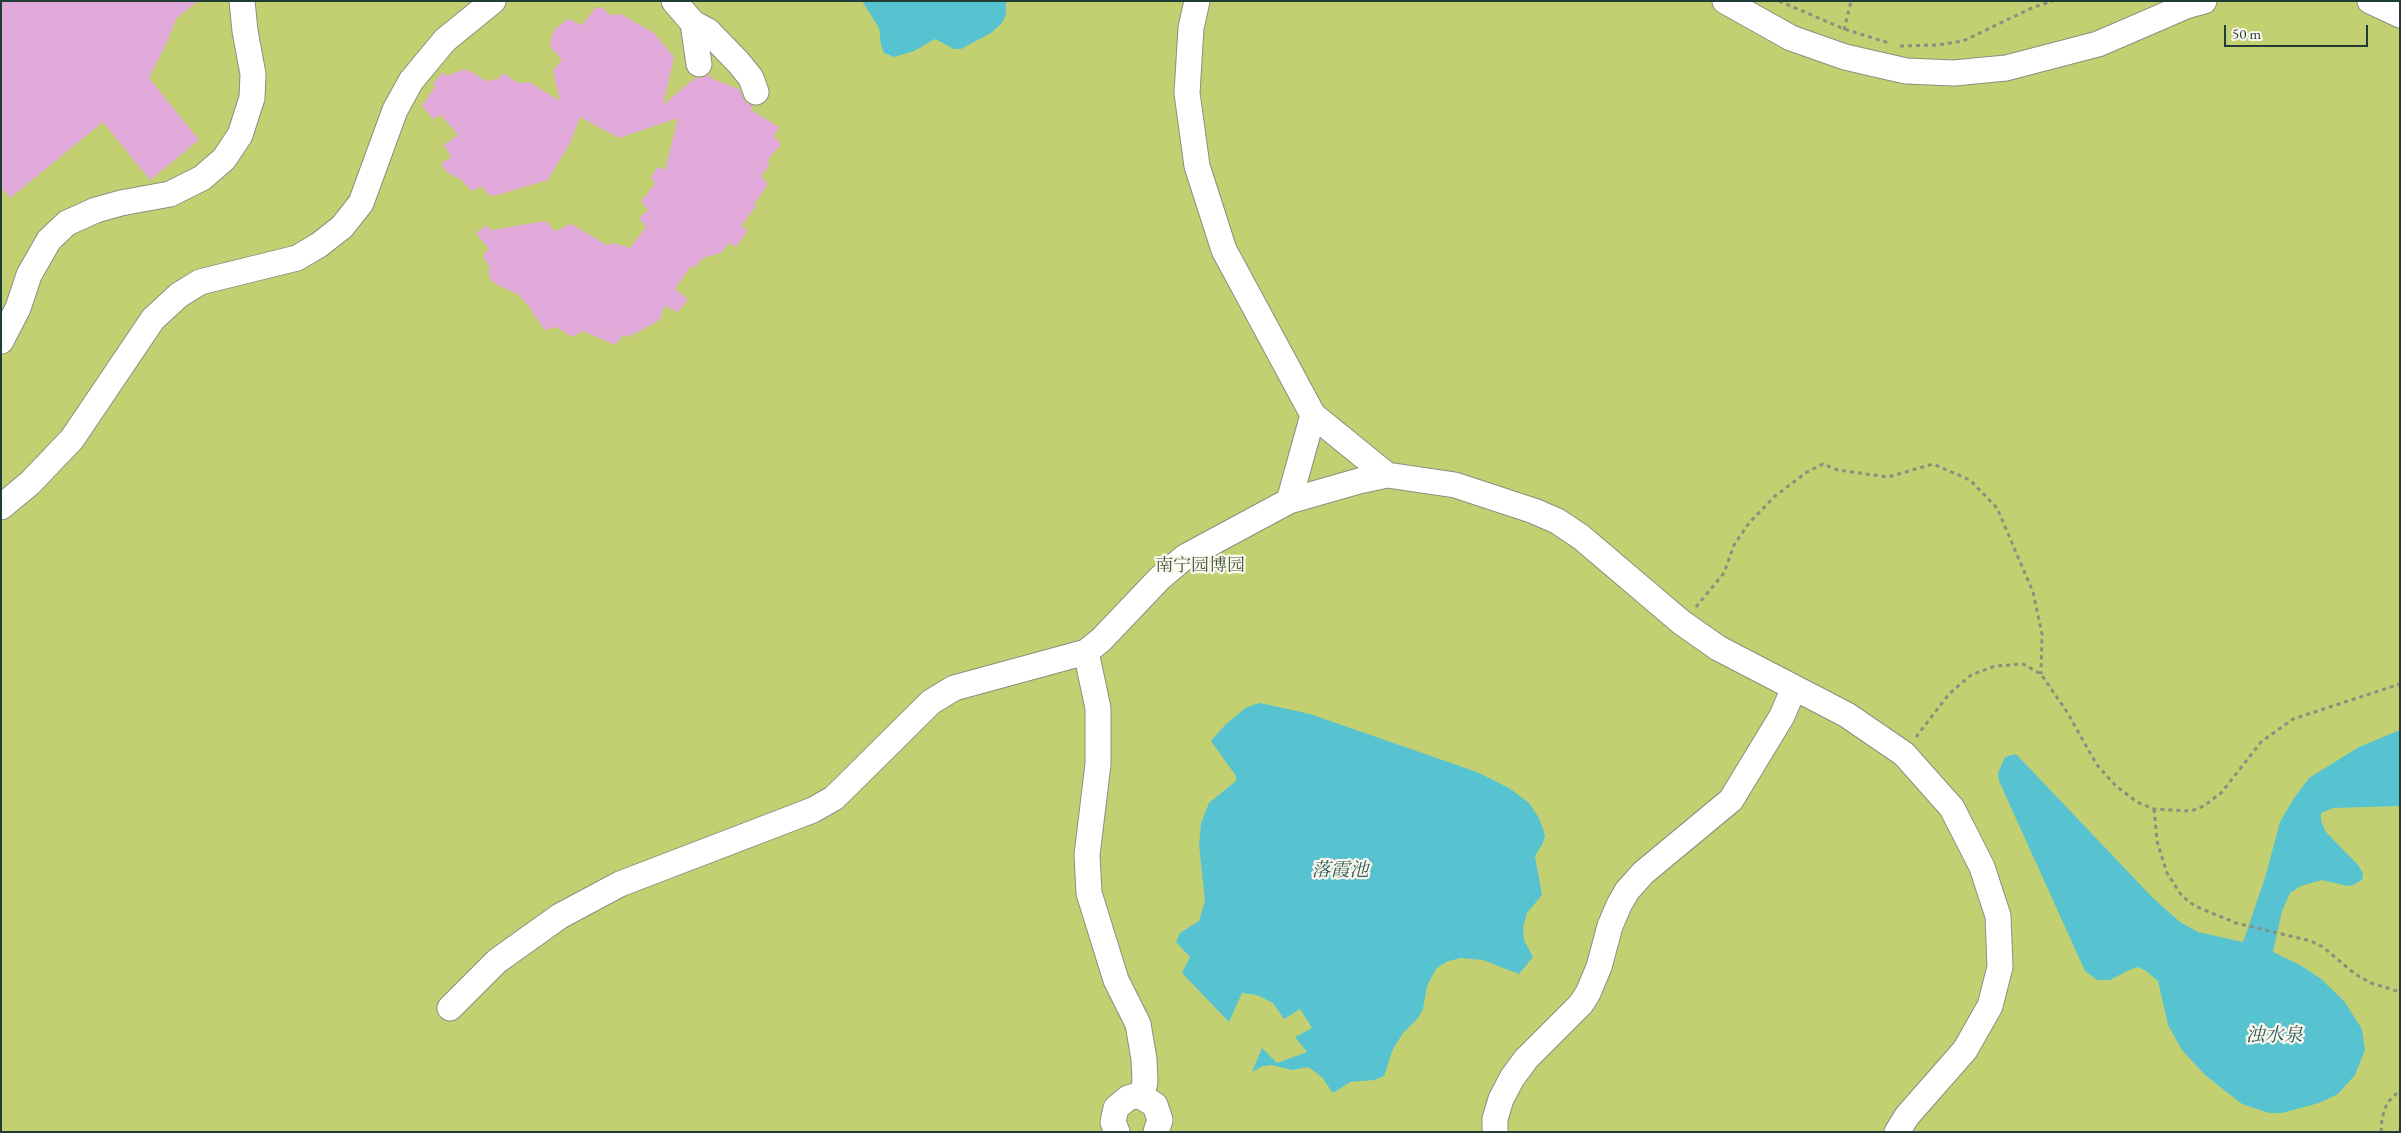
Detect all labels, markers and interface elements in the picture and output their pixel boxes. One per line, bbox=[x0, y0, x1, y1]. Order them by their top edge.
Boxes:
scale bar bbox=[2226, 15, 2370, 47]
text: 50 m bbox=[2232, 24, 2261, 43]
park label: 南宁园博园 bbox=[1155, 555, 1245, 577]
water label: 落霞池 bbox=[1312, 860, 1368, 882]
water label: 浊水泉 bbox=[2246, 1025, 2302, 1047]

